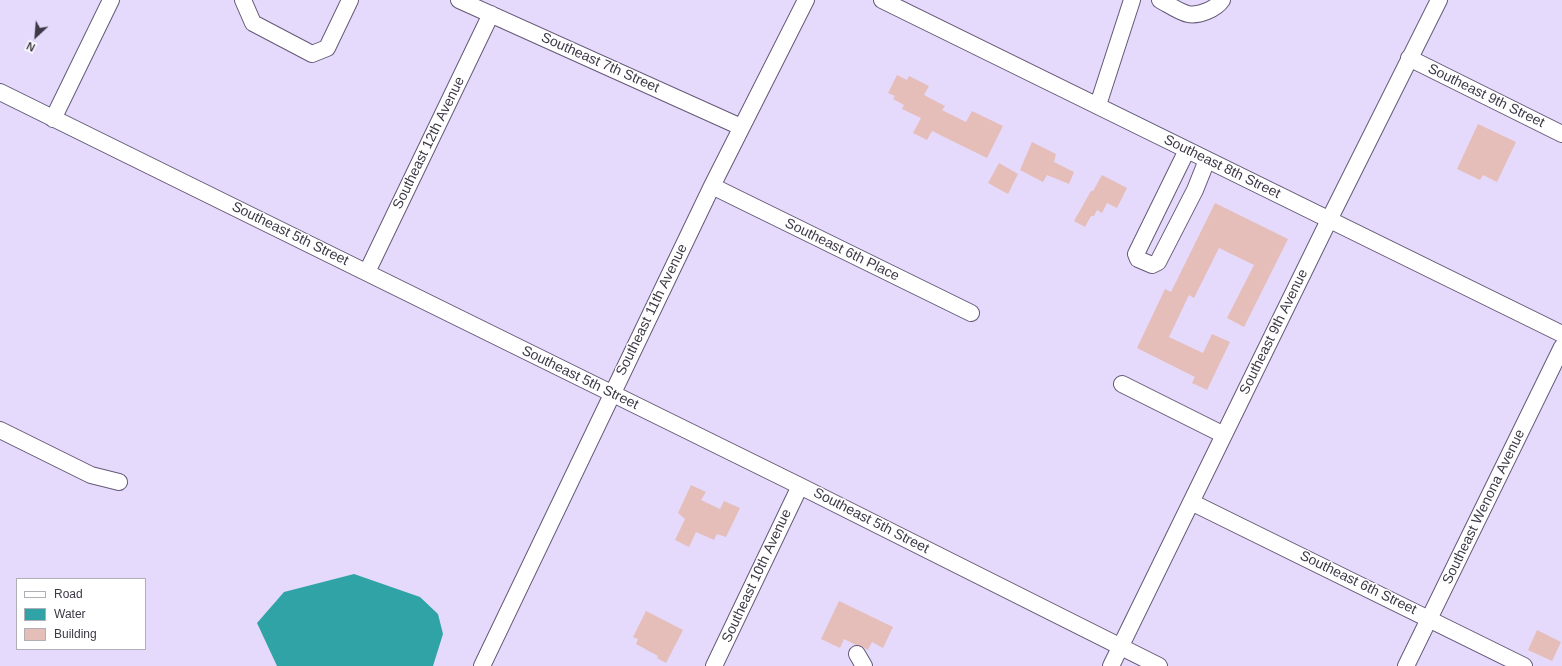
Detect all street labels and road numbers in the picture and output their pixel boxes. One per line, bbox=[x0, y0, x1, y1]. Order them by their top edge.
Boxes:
street label: Southeast 7th Street bbox=[538, 29, 662, 97]
street label: Southeast 9th Street bbox=[1425, 60, 1547, 132]
street label: Southeast 12th Avenue bbox=[390, 74, 468, 212]
street label: Southeast 8th Street bbox=[1161, 131, 1283, 203]
street label: Southeast 5th Street bbox=[229, 198, 351, 270]
street label: Southeast 6th Place bbox=[782, 215, 902, 285]
street label: Southeast 11th Avenue bbox=[613, 241, 691, 379]
street label: Southeast 9th Avenue bbox=[1236, 267, 1312, 397]
street label: Southeast 5th Street bbox=[519, 342, 641, 414]
street label: Southeast Wenona Avenue bbox=[1439, 427, 1529, 587]
street label: Southeast 5th Street bbox=[810, 485, 932, 557]
street label: Southeast 10th Avenue bbox=[719, 507, 795, 645]
street label: Southeast 6th Street bbox=[1297, 547, 1419, 619]

